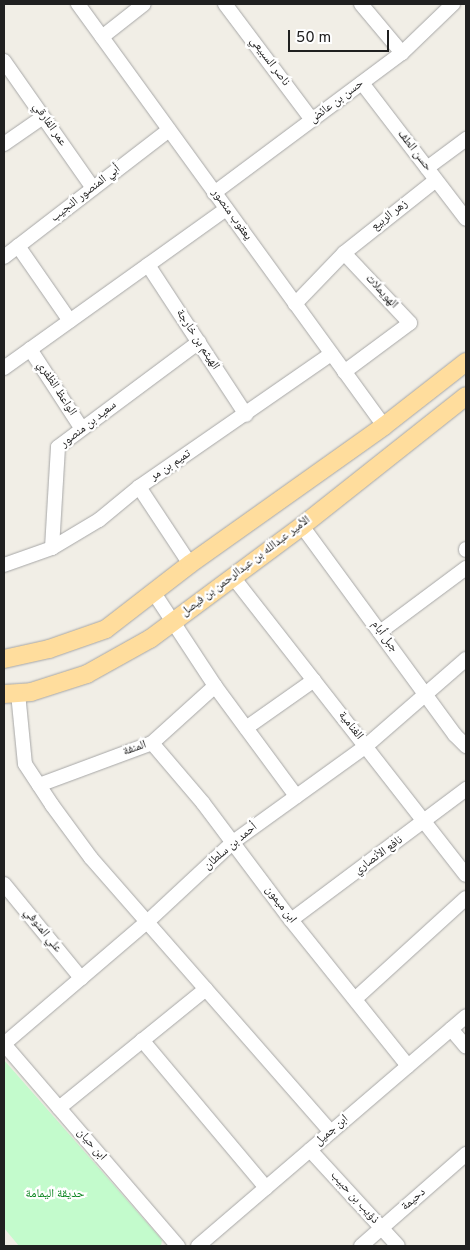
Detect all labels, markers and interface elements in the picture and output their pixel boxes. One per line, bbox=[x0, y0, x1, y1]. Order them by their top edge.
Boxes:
scale bar bbox=[290, 20, 391, 52]
text: 50 m bbox=[296, 29, 331, 48]
street label: ناصر السبيعي bbox=[246, 35, 292, 89]
street label: حسن بن عائض bbox=[307, 77, 367, 127]
street label: عمر الفارقي bbox=[29, 101, 69, 149]
street label: حسن الطف bbox=[393, 128, 435, 174]
street label: أبي المنصور النجيب bbox=[48, 162, 124, 226]
street label: يعقوب منصور bbox=[208, 187, 254, 243]
street label: زهر الربيع bbox=[369, 197, 411, 235]
street label: الهويملات bbox=[362, 272, 400, 312]
street label: الهيثم بن خارجة bbox=[172, 307, 222, 373]
street label: الواعظ الظفري bbox=[33, 359, 79, 419]
street label: سعيد بن منصور bbox=[58, 399, 120, 451]
street label: تميم بن مر bbox=[148, 447, 194, 485]
street label: الأمير عبدالله بن عبدالرحمن بن فيصل bbox=[178, 514, 314, 620]
street label: جبل أبام bbox=[367, 618, 401, 656]
street label: الغنامية bbox=[334, 709, 366, 743]
street label: المنفة bbox=[121, 738, 149, 760]
street label: أحمد بن سلطان bbox=[201, 820, 261, 874]
street label: نافع الأنصاري bbox=[352, 834, 406, 878]
street label: ابن ميمون bbox=[261, 883, 299, 927]
street label: علي المنوفي bbox=[20, 906, 64, 956]
street label: ابن جميل bbox=[312, 1112, 352, 1150]
street label: ابن حيان bbox=[73, 1126, 109, 1164]
street label: ذؤيب بن حبيب bbox=[327, 1169, 381, 1227]
street label: دحيمة bbox=[399, 1186, 429, 1214]
park label: حديقة اليمامة bbox=[26, 1188, 84, 1202]

